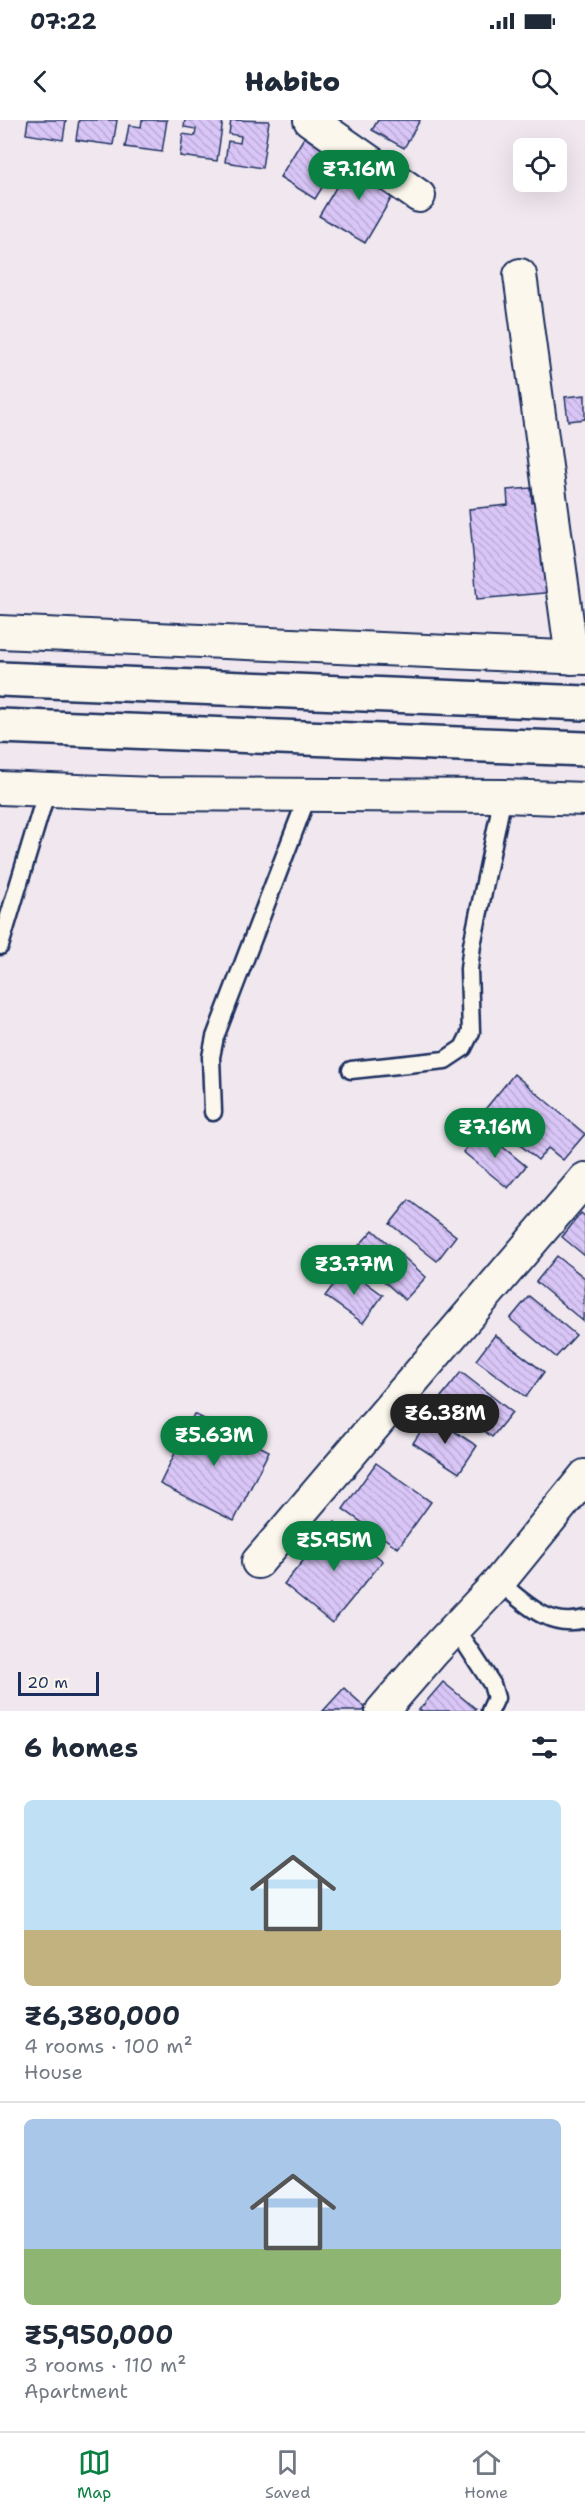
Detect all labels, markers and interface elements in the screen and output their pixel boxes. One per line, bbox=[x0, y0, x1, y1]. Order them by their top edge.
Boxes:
text: 07:22 bbox=[30, 7, 97, 36]
text: Habito bbox=[245, 63, 340, 100]
icon: back bbox=[24, 65, 57, 98]
icon: search bbox=[528, 65, 561, 98]
map controls bbox=[513, 138, 567, 192]
button: locate bbox=[513, 138, 567, 192]
pin: ₹7.16M bbox=[310, 150, 408, 201]
text: ₹7.16M bbox=[322, 156, 396, 182]
pin: ₹7.16M bbox=[446, 1108, 544, 1159]
text: ₹7.16M bbox=[458, 1114, 532, 1140]
pin: ₹3.77M bbox=[305, 1245, 403, 1296]
text: ₹3.77M bbox=[315, 1251, 393, 1277]
pin: ₹6.38M bbox=[396, 1394, 494, 1445]
text: ₹6.38M bbox=[404, 1400, 486, 1426]
pin: ₹5.63M bbox=[165, 1416, 263, 1467]
text: ₹5.63M bbox=[174, 1422, 254, 1448]
pin: ₹5.95M bbox=[285, 1521, 383, 1572]
text: ₹5.95M bbox=[296, 1527, 372, 1553]
scale bar bbox=[18, 1669, 99, 1696]
text: 20 m bbox=[27, 1672, 68, 1693]
text: 6 homes bbox=[24, 1730, 138, 1765]
icon: filters bbox=[528, 1731, 561, 1764]
icon: home bbox=[239, 1839, 347, 1947]
text: ₹6,380,000 bbox=[24, 1998, 180, 2033]
text: 4 rooms · 100 m² bbox=[24, 2033, 193, 2059]
text: House bbox=[24, 2059, 83, 2085]
icon: home bbox=[239, 2158, 347, 2266]
text: ₹5,950,000 bbox=[24, 2317, 173, 2352]
text: 3 rooms · 110 m² bbox=[24, 2352, 187, 2378]
text: Apartment bbox=[24, 2378, 128, 2404]
tab: Map bbox=[77, 2446, 111, 2503]
tab: Saved bbox=[265, 2446, 310, 2503]
tab: Home bbox=[464, 2446, 508, 2503]

